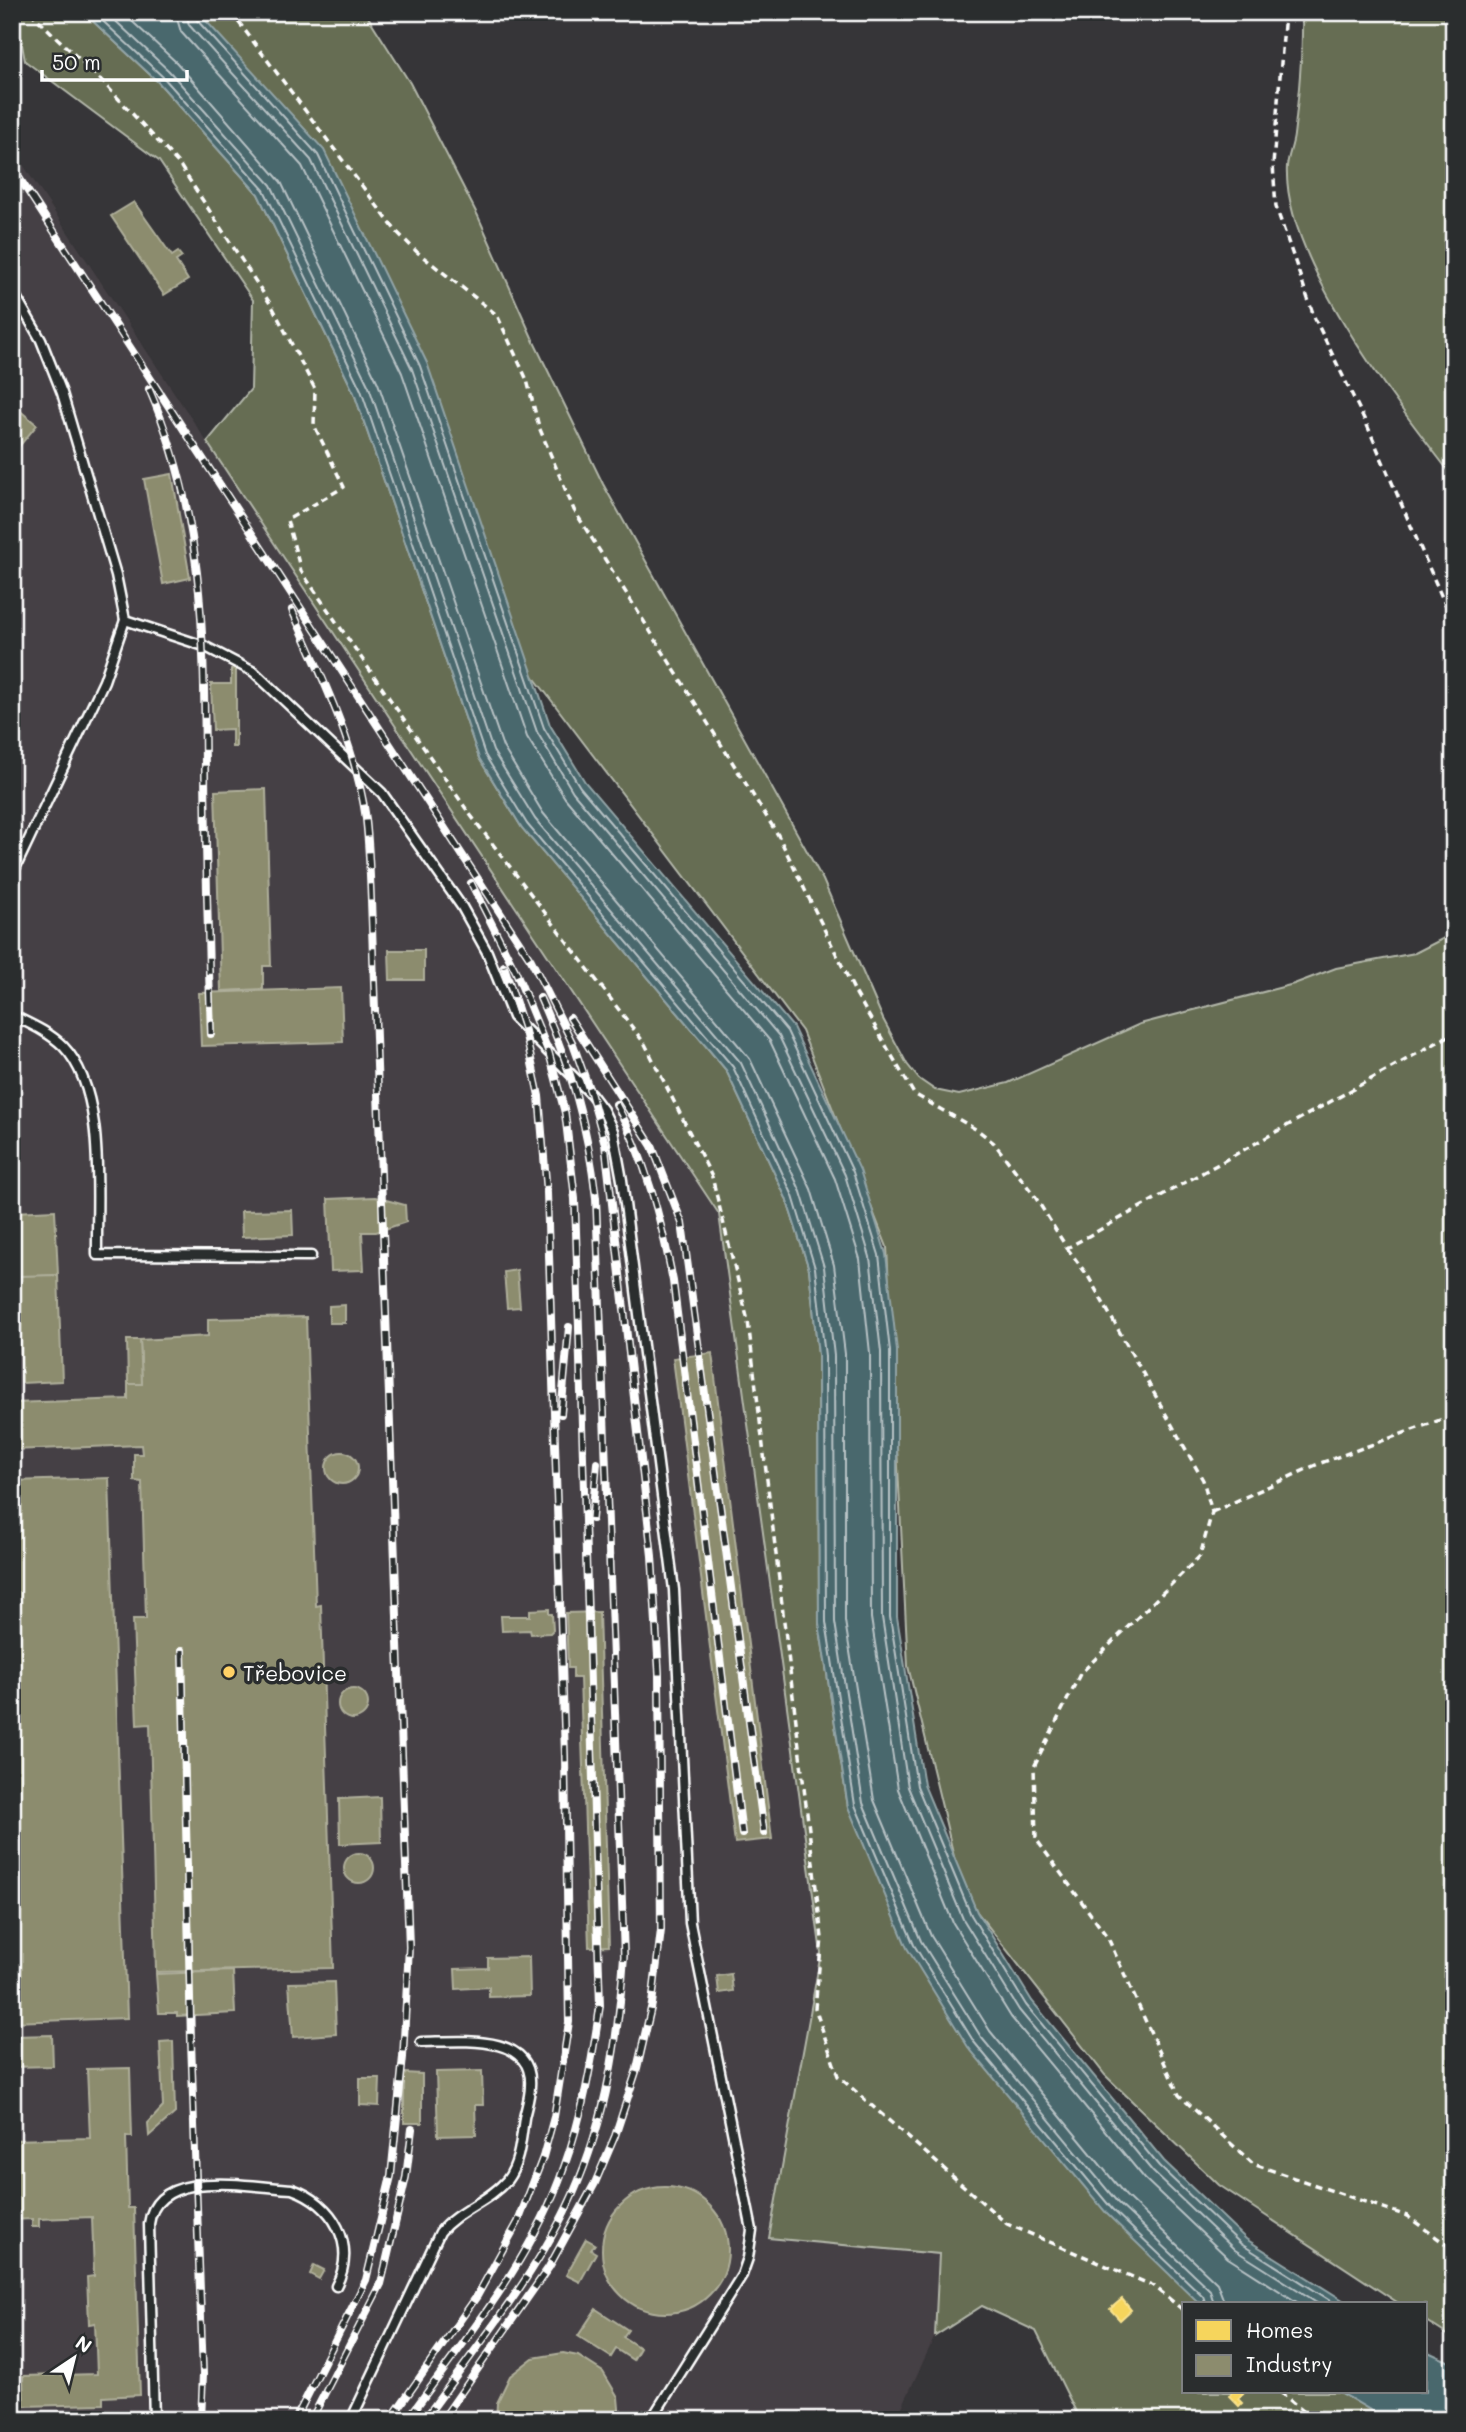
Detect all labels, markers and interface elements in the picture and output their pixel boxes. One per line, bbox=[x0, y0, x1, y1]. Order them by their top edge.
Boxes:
scale bar bbox=[42, 38, 187, 82]
text: 50 m bbox=[52, 48, 101, 75]
place label: Třebovice bbox=[243, 1659, 347, 1686]
marker: Třebovice bbox=[221, 1664, 237, 1680]
legend bbox=[1182, 2302, 1428, 2394]
text: Homes bbox=[1246, 2316, 1313, 2343]
north arrow bbox=[38, 2324, 108, 2394]
text: N bbox=[71, 2329, 97, 2358]
text: Industry bbox=[1246, 2350, 1333, 2377]

